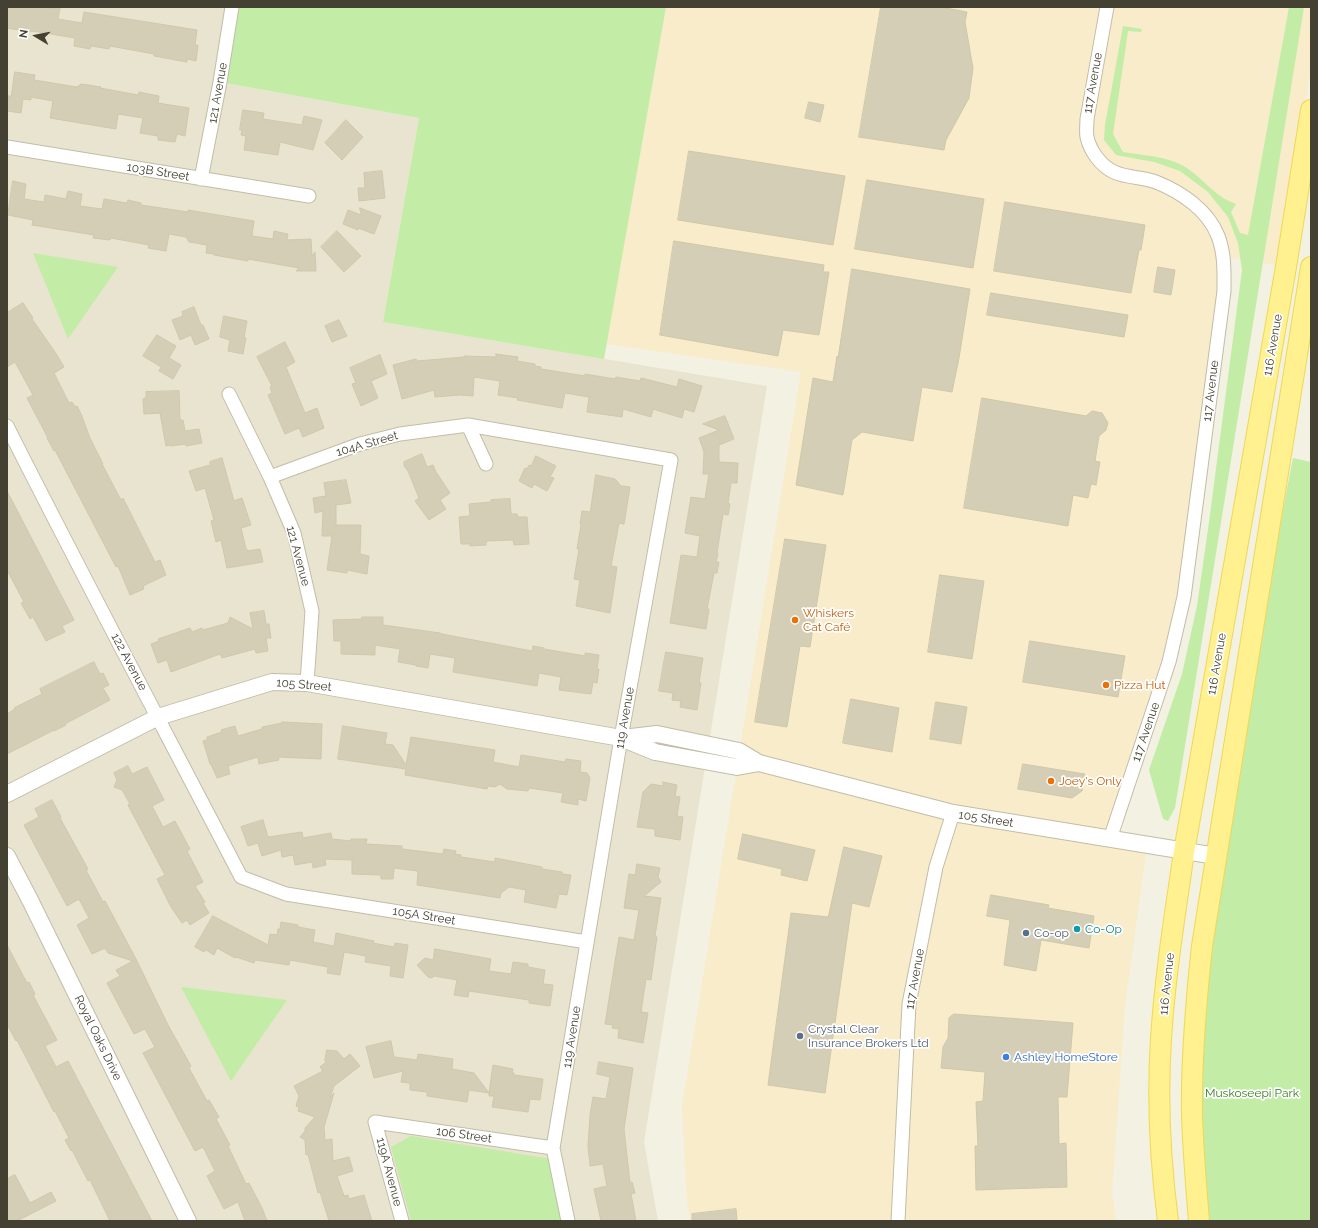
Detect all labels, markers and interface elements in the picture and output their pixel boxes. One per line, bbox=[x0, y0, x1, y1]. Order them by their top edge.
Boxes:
north arrow bbox=[16, 16, 56, 56]
text: N bbox=[17, 29, 31, 39]
street label: 117 Avenue bbox=[1081, 51, 1105, 115]
street label: 121 Avenue bbox=[206, 61, 230, 125]
street label: 103B Street bbox=[126, 160, 190, 184]
street label: 116 Avenue bbox=[1260, 313, 1286, 377]
street label: 117 Avenue bbox=[1200, 359, 1222, 423]
street label: 104A Street bbox=[335, 428, 399, 460]
street label: 121 Avenue bbox=[283, 524, 313, 588]
place label: Whiskers Cat Café bbox=[803, 606, 854, 634]
marker: Whiskers Cat Café bbox=[790, 615, 800, 625]
street label: 122 Avenue bbox=[108, 631, 150, 693]
street label: 116 Avenue bbox=[1204, 632, 1230, 696]
street label: 105 Street bbox=[276, 675, 332, 695]
place label: Pizza Hut bbox=[1114, 678, 1165, 692]
marker: Pizza Hut bbox=[1101, 680, 1111, 690]
street label: 119 Avenue bbox=[612, 686, 638, 750]
street label: 117 Avenue bbox=[1129, 700, 1163, 764]
place label: Joey's Only bbox=[1059, 774, 1122, 788]
marker: Joey's Only bbox=[1046, 776, 1056, 786]
street label: 105 Street bbox=[958, 808, 1014, 830]
street label: 105A Street bbox=[392, 904, 456, 928]
place label: Co-Op bbox=[1085, 922, 1122, 936]
marker: Co-Op bbox=[1072, 924, 1082, 934]
place label: Co-op bbox=[1034, 926, 1069, 940]
marker: Co-op bbox=[1021, 928, 1031, 938]
street label: 117 Avenue bbox=[903, 947, 927, 1011]
street label: 116 Avenue bbox=[1157, 952, 1177, 1016]
street label: Royal Oaks Drive bbox=[71, 993, 125, 1083]
street label: 119 Avenue bbox=[560, 1005, 584, 1069]
place label: Crystal Clear Insurance Brokers Ltd bbox=[808, 1022, 929, 1050]
marker: Crystal Clear Insurance Brokers Ltd bbox=[795, 1031, 805, 1041]
place label: Ashley HomeStore bbox=[1014, 1050, 1118, 1064]
marker: Ashley HomeStore bbox=[1001, 1052, 1011, 1062]
park label: Muskoseepi Park bbox=[1205, 1086, 1299, 1100]
street label: 106 Street bbox=[435, 1124, 493, 1146]
street label: 119A Avenue bbox=[373, 1136, 405, 1208]

